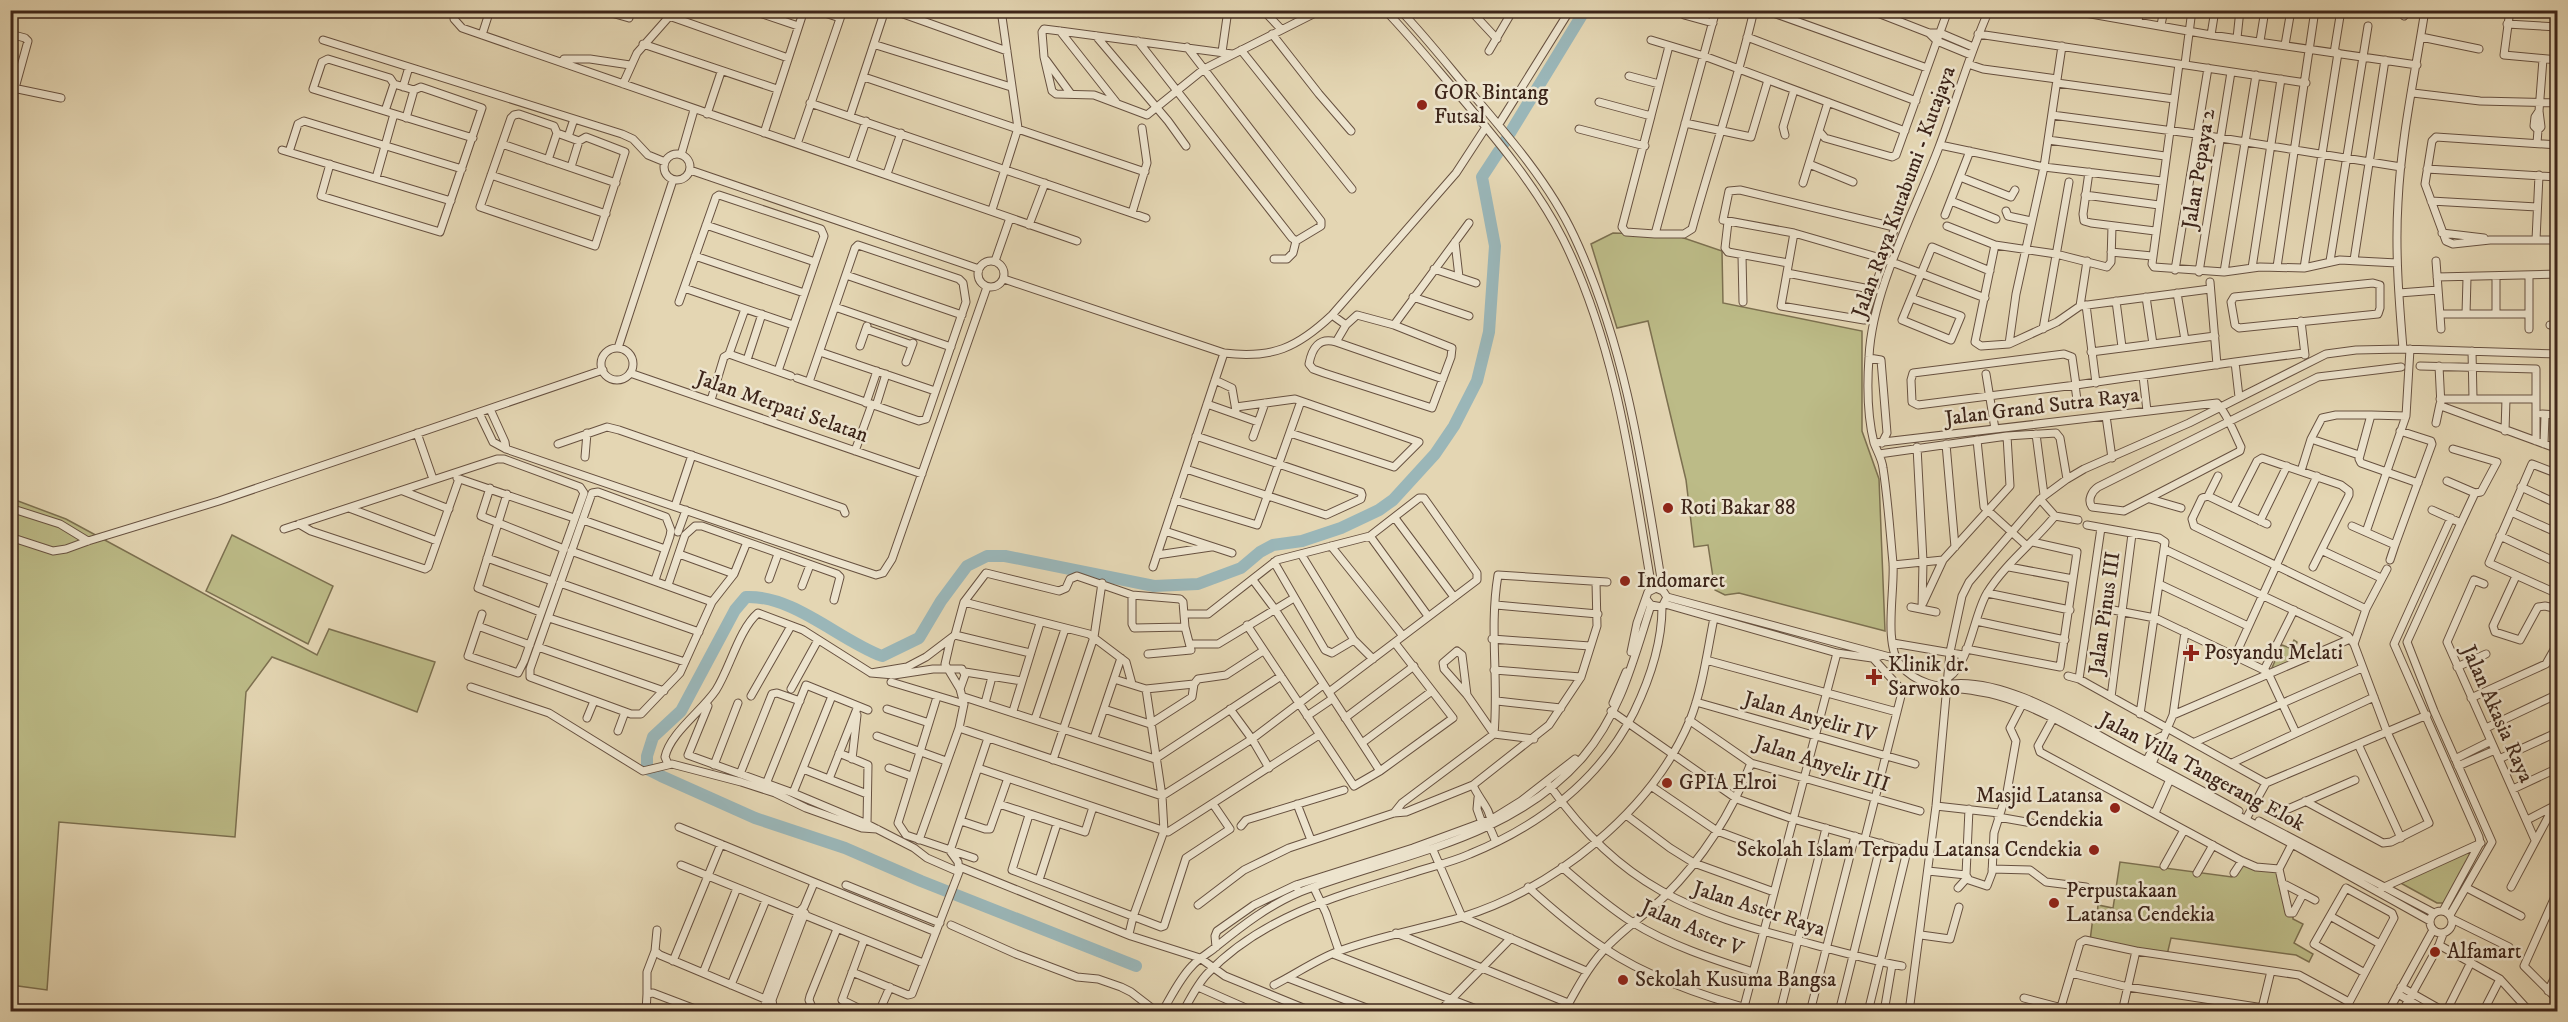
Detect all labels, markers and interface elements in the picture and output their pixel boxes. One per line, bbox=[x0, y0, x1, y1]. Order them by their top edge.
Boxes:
street label: Jalan Raya Kutabumi - Kutajaya bbox=[1846, 63, 1962, 323]
place label: GOR Bintang Futsal bbox=[1434, 80, 1549, 130]
marker: GOR Bintang Futsal bbox=[1415, 98, 1429, 112]
street label: Jalan Pepaya 2 bbox=[2176, 106, 2221, 233]
street label: Jalan Merpati Selatan bbox=[690, 365, 872, 449]
street label: Jalan Grand Sutra Raya bbox=[1941, 382, 2141, 432]
place label: Roti Bakar 88 bbox=[1680, 495, 1796, 521]
marker: Roti Bakar 88 bbox=[1661, 501, 1675, 515]
street label: Jalan Pinus III bbox=[2083, 550, 2126, 678]
place label: Indomaret bbox=[1637, 568, 1725, 594]
marker: Indomaret bbox=[1618, 574, 1632, 588]
street label: Jalan Akasia Raya bbox=[2454, 639, 2539, 787]
place label: Posyandu Melati bbox=[2204, 640, 2343, 666]
marker: Posyandu Melati bbox=[2182, 644, 2200, 662]
place label: Klinik dr. Sarwoko bbox=[1888, 652, 1969, 702]
marker: Klinik dr. Sarwoko bbox=[1865, 668, 1883, 686]
street label: Jalan Anyelir IV bbox=[1739, 685, 1880, 748]
street label: Jalan Villa Tangerang Elok bbox=[2093, 706, 2310, 838]
street label: Jalan Anyelir III bbox=[1749, 729, 1893, 798]
place label: GPIA Elroi bbox=[1679, 770, 1777, 796]
marker: GPIA Elroi bbox=[1660, 776, 1674, 790]
place label: Masjid Latansa Cendekia bbox=[1976, 783, 2103, 833]
marker: Masjid Latansa Cendekia bbox=[2108, 801, 2122, 815]
place label: Sekolah Islam Terpadu Latansa Cendekia bbox=[1737, 837, 2082, 863]
marker: Sekolah Islam Terpadu Latansa Cendekia bbox=[2087, 843, 2101, 857]
street label: Jalan Aster Raya bbox=[1688, 875, 1828, 943]
place label: Perpustakaan Latansa Cendekia bbox=[2066, 878, 2215, 928]
street label: Jalan Aster V bbox=[1635, 893, 1748, 962]
marker: Perpustakaan Latansa Cendekia bbox=[2047, 896, 2061, 910]
place label: Alfamart bbox=[2447, 939, 2522, 965]
marker: Alfamart bbox=[2428, 945, 2442, 959]
place label: Sekolah Kusuma Bangsa bbox=[1635, 967, 1836, 993]
marker: Sekolah Kusuma Bangsa bbox=[1616, 973, 1630, 987]

